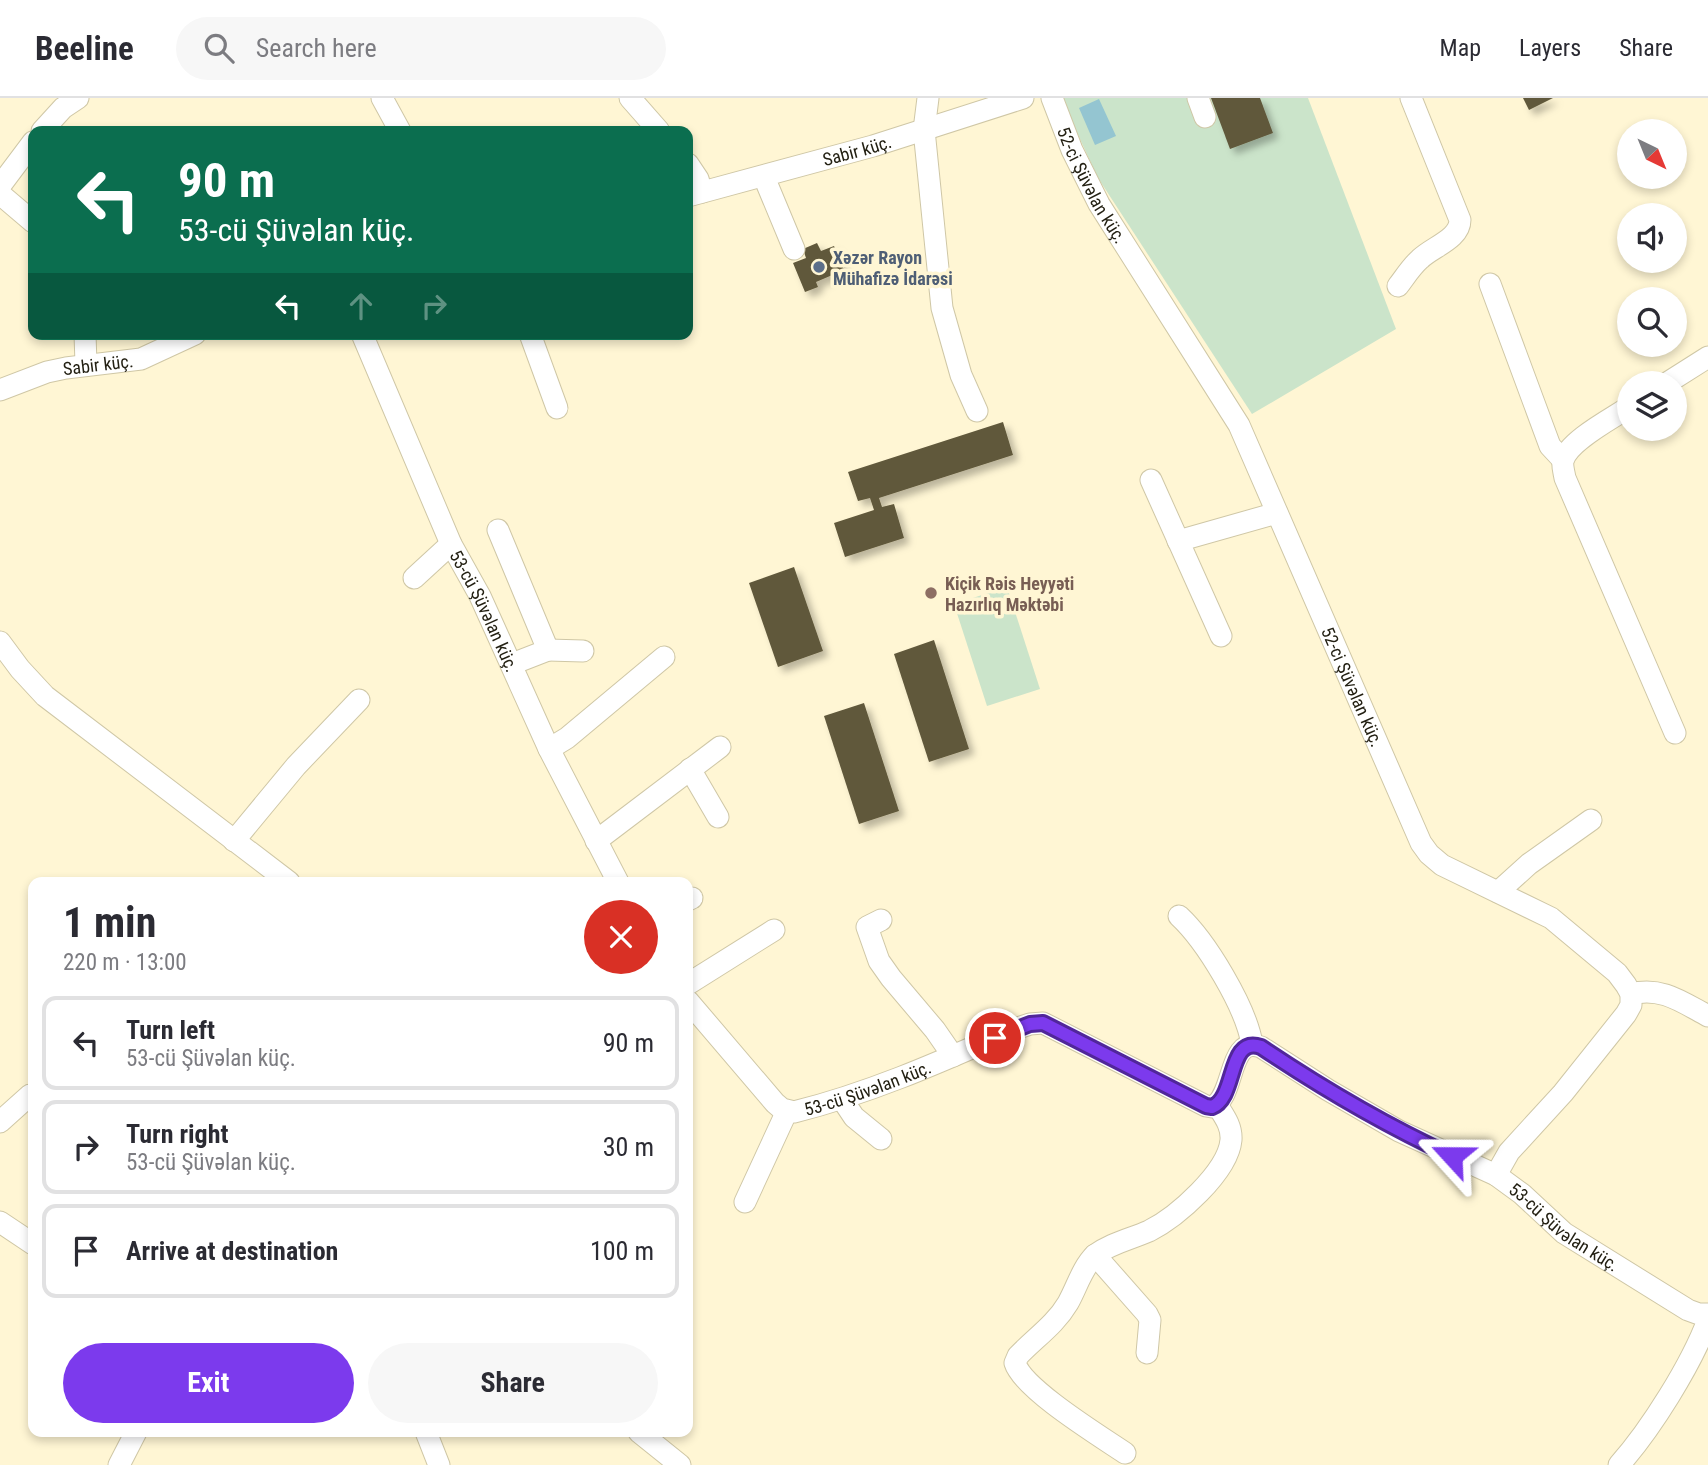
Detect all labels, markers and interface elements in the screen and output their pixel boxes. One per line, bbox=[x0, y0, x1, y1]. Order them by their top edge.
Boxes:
search box bbox=[176, 17, 666, 80]
text: Beeline bbox=[35, 29, 134, 68]
icon: search bbox=[200, 29, 238, 67]
text: Search here bbox=[256, 33, 377, 63]
text: Map bbox=[1440, 34, 1481, 62]
text: Layers bbox=[1519, 34, 1581, 62]
text: Share bbox=[1619, 34, 1673, 62]
north arrow bbox=[1617, 119, 1687, 189]
map controls bbox=[1617, 119, 1687, 441]
street label: 52-ci Şüvəlan küç. bbox=[1054, 124, 1132, 247]
street label: Sabir küç. bbox=[820, 130, 894, 170]
text: 90 m bbox=[178, 152, 275, 209]
icon: left bbox=[63, 154, 154, 245]
button: sound bbox=[1617, 203, 1687, 273]
text: 53-cü Şüvəlan küç. bbox=[178, 211, 414, 249]
place label: Xəzər Rayon Mühafizə İdarəsi bbox=[833, 247, 953, 289]
marker: Xəzər Rayon Mühafizə İdarəsi bbox=[811, 259, 827, 275]
icon: left bbox=[269, 287, 307, 325]
icon: ahead bbox=[342, 287, 380, 325]
icon: right bbox=[415, 287, 453, 325]
button: search bbox=[1617, 287, 1687, 357]
street label: Sabir küç. bbox=[62, 350, 134, 379]
button: layers bbox=[1617, 371, 1687, 441]
street label: 53-cü Şüvəlan küç. bbox=[446, 546, 523, 675]
place label: Kiçik Rəis Heyyəti Hazırlıq Məktəbi bbox=[945, 573, 1074, 615]
marker: Kiçik Rəis Heyyəti Hazırlıq Məktəbi bbox=[923, 585, 939, 601]
street label: 52-ci Şüvəlan küç. bbox=[1318, 623, 1388, 750]
text: 1 min bbox=[63, 898, 156, 947]
button: close bbox=[584, 900, 658, 974]
text: 220 m · 13:00 bbox=[63, 949, 187, 976]
pin bbox=[965, 1008, 1025, 1068]
text: Turn left bbox=[126, 1015, 215, 1045]
icon: arrive bbox=[976, 1019, 1014, 1057]
icon: left bbox=[67, 1024, 105, 1062]
text: 90 m bbox=[603, 1028, 654, 1058]
text: 53-cü Şüvəlan küç. bbox=[126, 1045, 296, 1072]
street label: 53-cü Şüvəlan küç. bbox=[802, 1056, 934, 1119]
text: Turn right bbox=[126, 1119, 228, 1149]
position arrow bbox=[1415, 1119, 1489, 1193]
icon: right bbox=[67, 1128, 105, 1166]
text: 30 m bbox=[603, 1132, 654, 1162]
text: 53-cü Şüvəlan küç. bbox=[126, 1149, 296, 1176]
street label: 53-cü Şüvəlan küç. bbox=[1505, 1178, 1623, 1275]
icon: arrive bbox=[67, 1232, 105, 1270]
text: Arrive at destination bbox=[126, 1236, 338, 1266]
text: 100 m bbox=[590, 1236, 654, 1266]
button: Exit bbox=[63, 1343, 354, 1423]
button: Share bbox=[368, 1343, 658, 1423]

